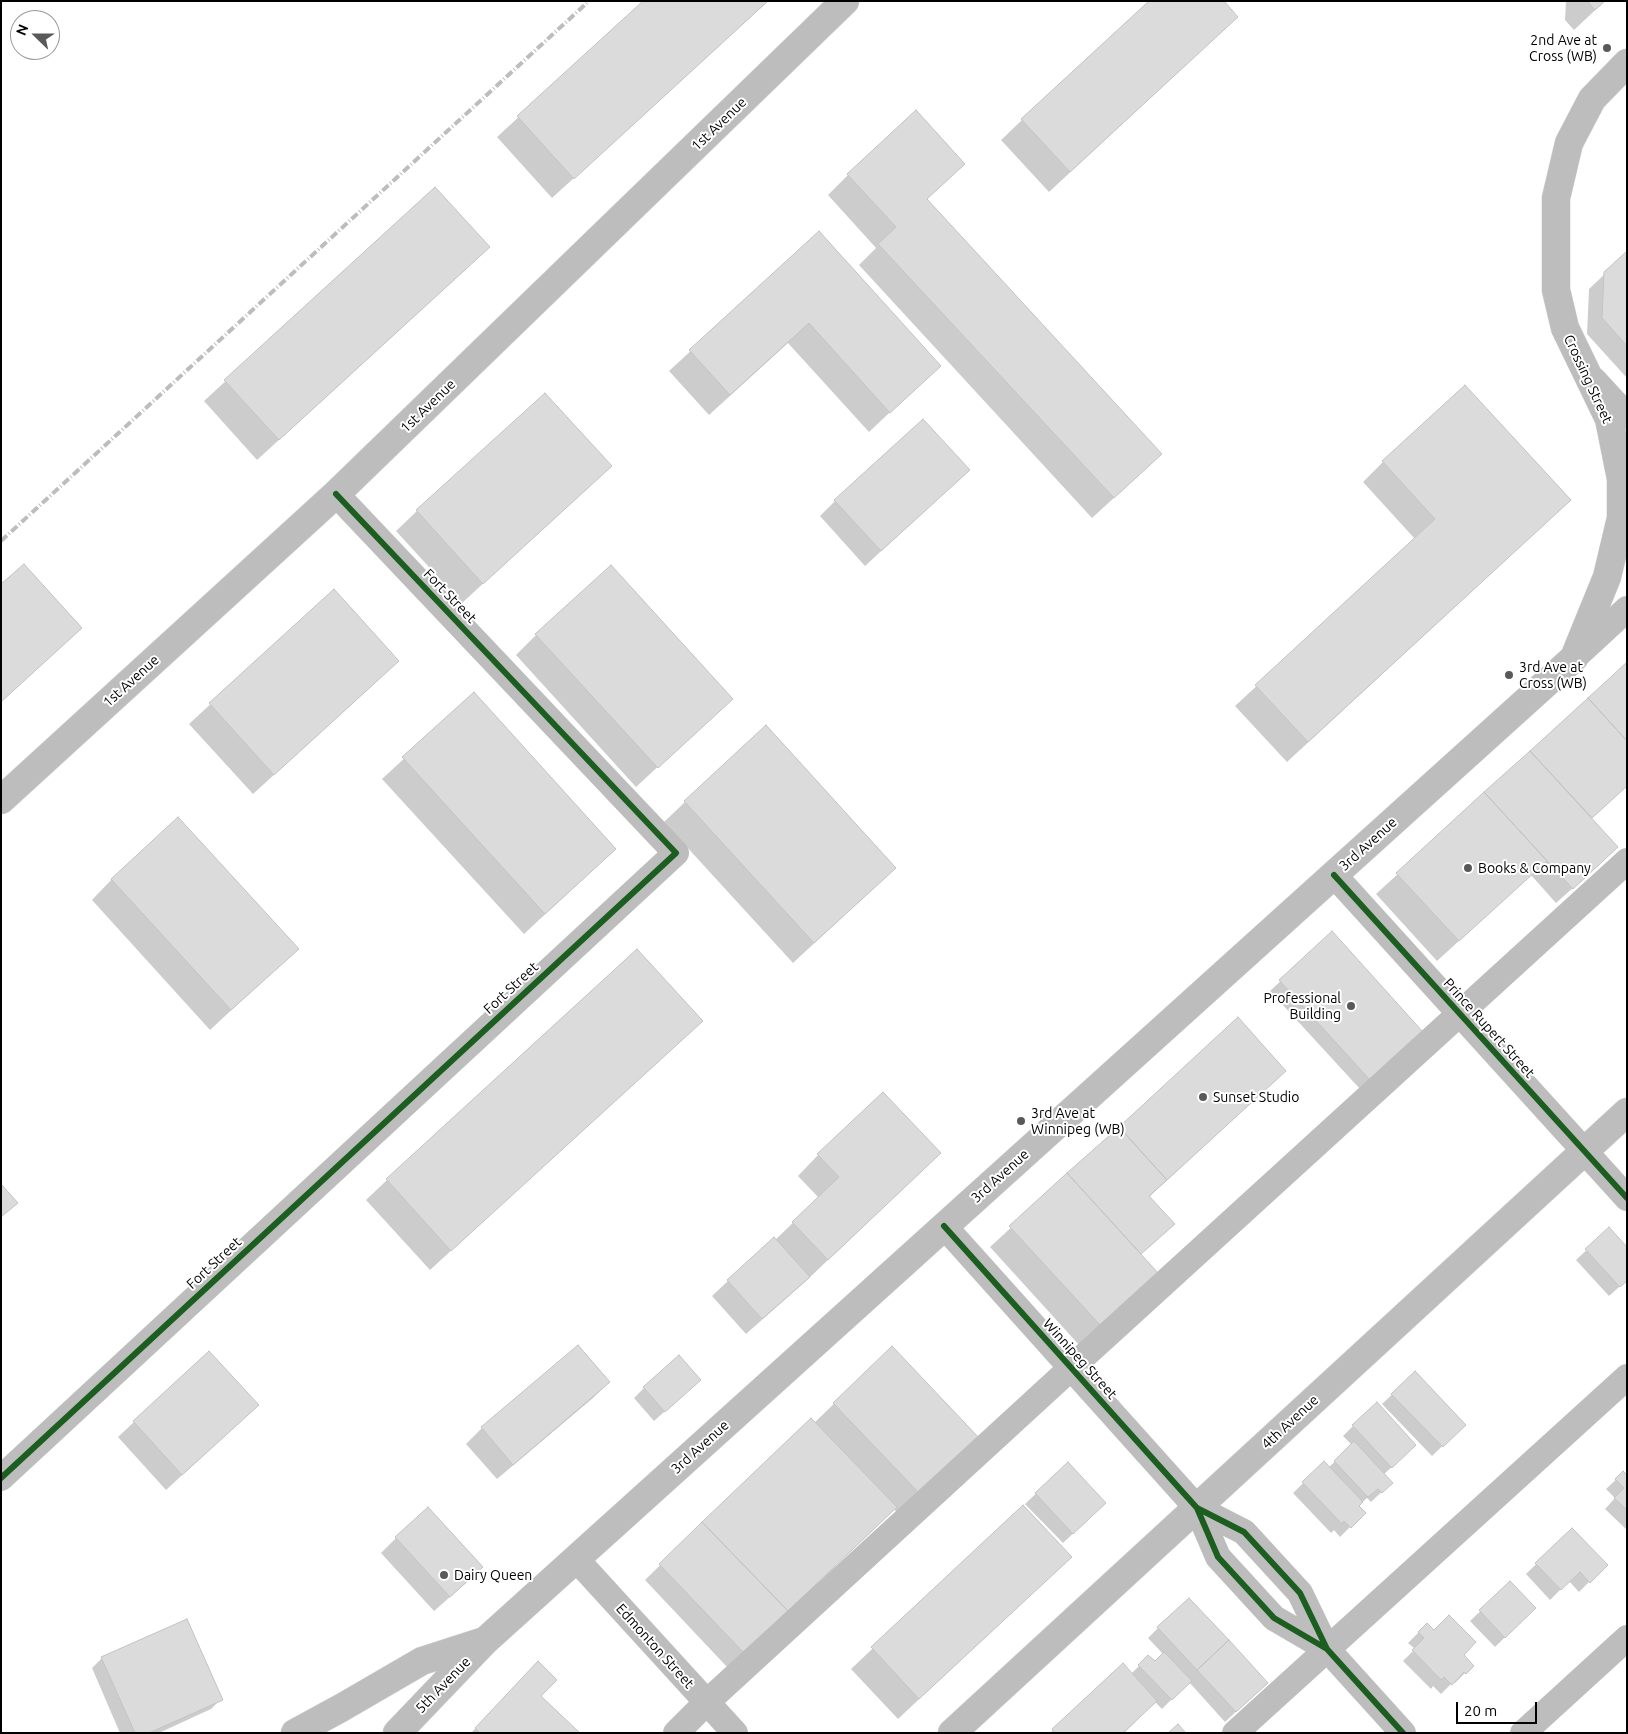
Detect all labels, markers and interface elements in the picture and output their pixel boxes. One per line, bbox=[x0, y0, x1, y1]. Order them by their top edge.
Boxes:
north arrow bbox=[10, 10, 60, 60]
text: N bbox=[13, 22, 31, 38]
place label: 2nd Ave at Cross (WB) bbox=[1529, 32, 1597, 64]
marker: 2nd Ave at Cross (WB) bbox=[1601, 42, 1613, 54]
street label: 1st Avenue bbox=[688, 94, 750, 154]
street label: Crossing Street bbox=[1560, 332, 1616, 426]
street label: 1st Avenue bbox=[397, 376, 459, 436]
street label: Fort Street bbox=[420, 565, 480, 627]
street label: 1st Avenue bbox=[99, 651, 163, 711]
place label: 3rd Ave at Cross (WB) bbox=[1519, 659, 1587, 692]
marker: 3rd Ave at Cross (WB) bbox=[1503, 669, 1515, 681]
street label: 3rd Avenue bbox=[1336, 814, 1400, 874]
place label: Books & Company bbox=[1478, 860, 1591, 876]
marker: Books & Company bbox=[1462, 862, 1474, 874]
street label: Fort Street bbox=[480, 958, 542, 1018]
street label: Prince Rupert Street bbox=[1440, 975, 1538, 1081]
place label: Professional Building bbox=[1263, 990, 1341, 1022]
marker: Professional Building bbox=[1345, 1000, 1357, 1012]
place label: Sunset Studio bbox=[1213, 1089, 1299, 1105]
marker: Sunset Studio bbox=[1197, 1091, 1209, 1103]
place label: 3rd Ave at Winnipeg (WB) bbox=[1031, 1105, 1125, 1138]
marker: 3rd Ave at Winnipeg (WB) bbox=[1015, 1115, 1027, 1127]
street label: 3rd Avenue bbox=[968, 1146, 1032, 1206]
street label: Fort Street bbox=[183, 1233, 245, 1293]
street label: Winnipeg Street bbox=[1040, 1315, 1120, 1403]
street label: 4th Avenue bbox=[1258, 1391, 1322, 1453]
street label: 3rd Avenue bbox=[668, 1417, 732, 1477]
place label: Dairy Queen bbox=[454, 1567, 532, 1583]
marker: Dairy Queen bbox=[438, 1569, 450, 1581]
street label: Edmonton Street bbox=[613, 1600, 697, 1692]
street label: 5th Avenue bbox=[412, 1653, 474, 1717]
scale bar bbox=[1458, 1692, 1539, 1724]
text: 20 m bbox=[1464, 1702, 1497, 1719]

